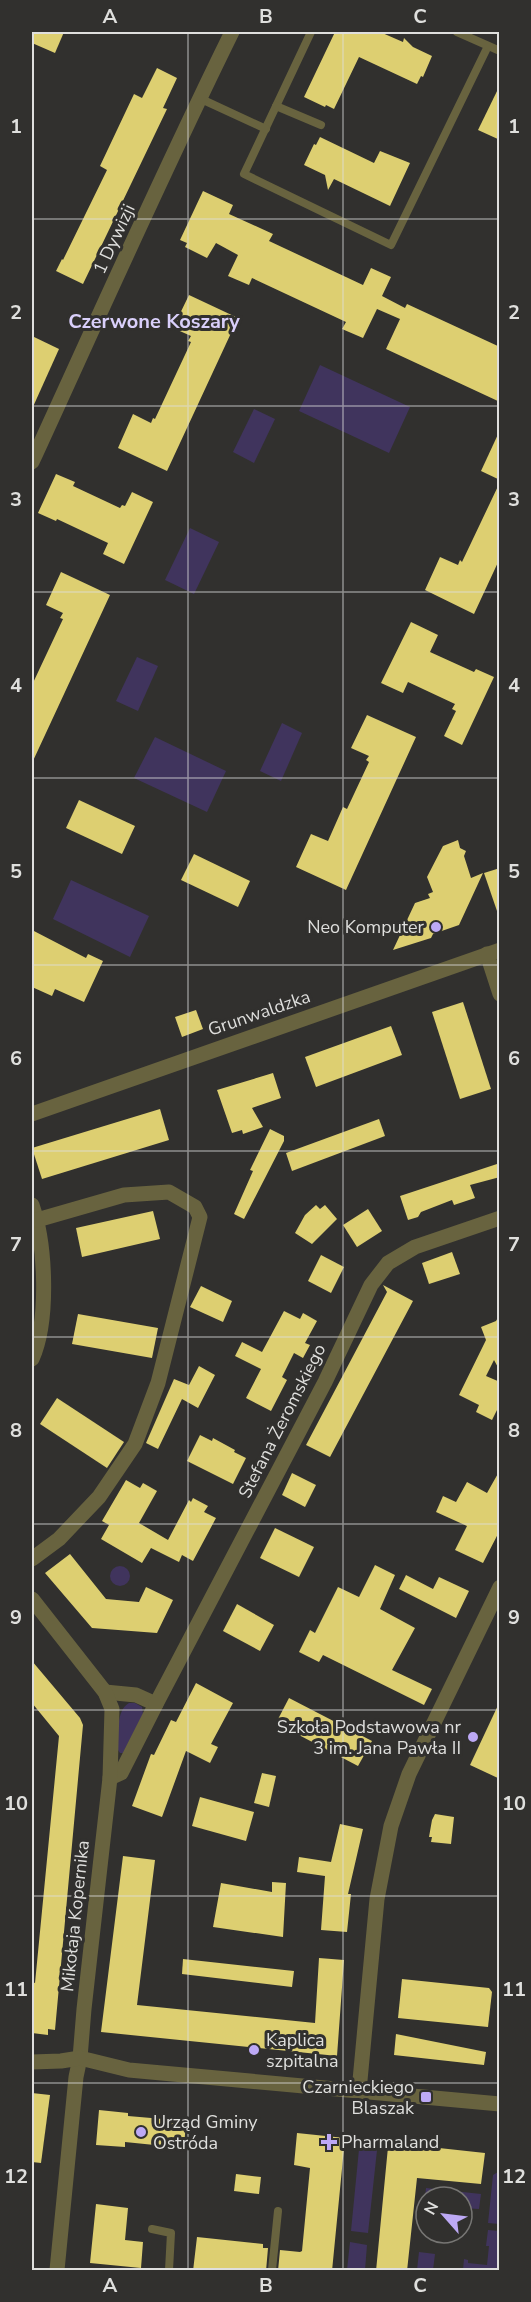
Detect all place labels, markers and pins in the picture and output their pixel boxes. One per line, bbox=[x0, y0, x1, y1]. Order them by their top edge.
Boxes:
place label: Neo Komputer bbox=[307, 915, 425, 939]
marker: Neo Komputer bbox=[429, 920, 443, 934]
place label: Szkoła Podstawowa nr 3 im. Jana Pawła II bbox=[277, 1715, 462, 1760]
marker: Szkoła Podstawowa nr 3 im. Jana Pawła II bbox=[466, 1730, 480, 1744]
place label: Kaplica szpitalna bbox=[266, 2028, 339, 2073]
marker: Kaplica szpitalna bbox=[247, 2043, 261, 2057]
place label: Czarnieckiego Blaszak bbox=[302, 2075, 415, 2120]
marker: Czarnieckiego Blaszak bbox=[419, 2090, 433, 2104]
place label: Urząd Gminy Ostróda bbox=[153, 2110, 258, 2155]
marker: Urząd Gminy Ostróda bbox=[134, 2125, 148, 2139]
place label: Pharmaland bbox=[341, 2130, 439, 2154]
marker: Pharmaland bbox=[322, 2135, 336, 2149]

